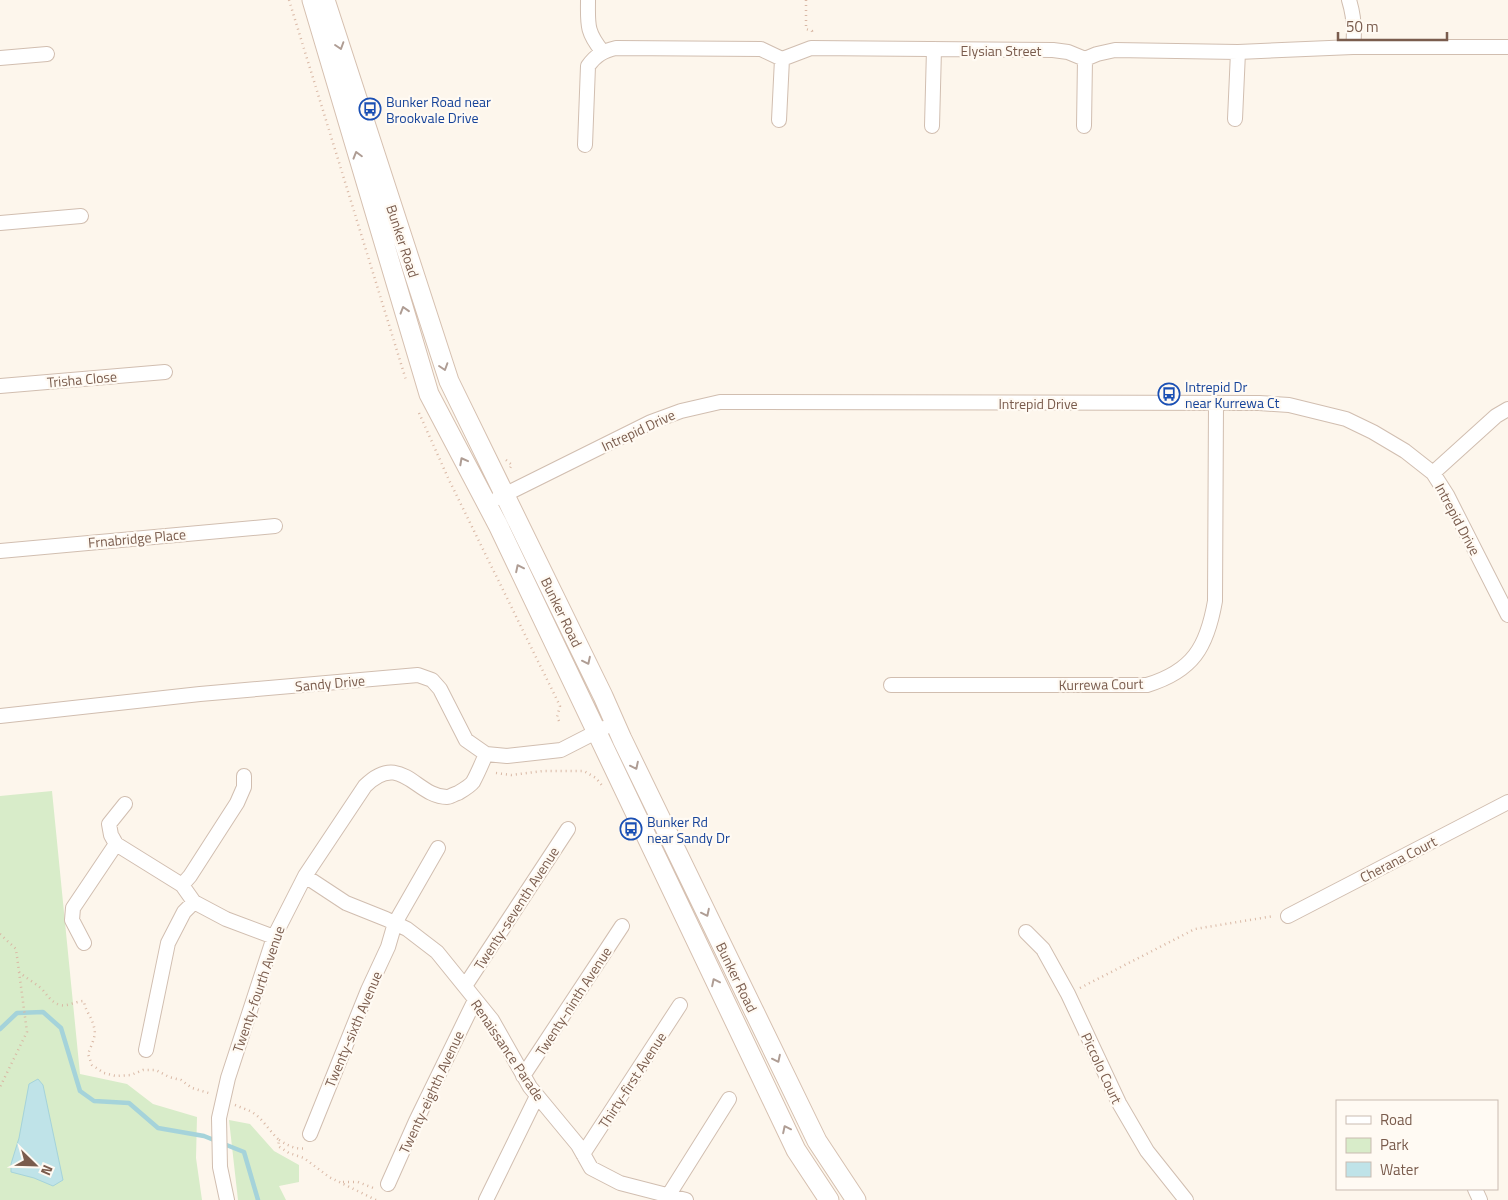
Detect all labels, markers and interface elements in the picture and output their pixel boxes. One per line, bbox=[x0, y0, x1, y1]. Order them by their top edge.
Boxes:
scale bar bbox=[1338, 10, 1447, 42]
text: 50 m bbox=[1346, 15, 1379, 38]
street label: Elysian Street bbox=[961, 40, 1042, 61]
one-way arrow bbox=[335, 42, 345, 50]
place label: Bunker Road near Brookvale Drive bbox=[386, 91, 491, 128]
bus stop icon: Bunker Road near Brookvale Drive bbox=[358, 97, 382, 121]
one-way arrow bbox=[353, 151, 363, 159]
street label: Bunker Road bbox=[381, 202, 425, 280]
one-way arrow bbox=[399, 307, 409, 315]
one-way arrow bbox=[439, 363, 449, 371]
street label: Trisha Close bbox=[46, 365, 118, 393]
place label: Intrepid Dr near Kurrewa Ct bbox=[1185, 376, 1280, 413]
bus stop icon: Intrepid Dr near Kurrewa Ct bbox=[1157, 382, 1181, 406]
street label: Intrepid Drive bbox=[998, 393, 1078, 414]
street label: Intrepid Drive bbox=[598, 404, 678, 456]
one-way arrow bbox=[459, 457, 469, 466]
street label: Intrepid Drive bbox=[1430, 479, 1486, 559]
street label: Frnabridge Place bbox=[87, 523, 187, 553]
one-way arrow bbox=[515, 565, 525, 574]
street label: Bunker Road bbox=[536, 574, 588, 650]
one-way arrow bbox=[580, 656, 590, 665]
street label: Sandy Drive bbox=[294, 669, 366, 697]
street label: Kurrewa Court bbox=[1059, 673, 1144, 695]
one-way arrow bbox=[629, 761, 639, 770]
place label: Bunker Rd near Sandy Dr bbox=[647, 811, 730, 848]
bus stop icon: Bunker Rd near Sandy Dr bbox=[619, 817, 643, 841]
street label: Cherana Court bbox=[1356, 831, 1440, 887]
street label: Twenty-seventh Avenue bbox=[468, 842, 564, 974]
one-way arrow bbox=[700, 907, 710, 916]
street label: Twenty-fourth Avenue bbox=[227, 923, 289, 1055]
street label: Bunker Road bbox=[711, 939, 763, 1015]
street label: Twenty-ninth Avenue bbox=[530, 942, 616, 1060]
street label: Twenty-sixth Avenue bbox=[319, 968, 387, 1090]
one-way arrow bbox=[711, 978, 722, 987]
street label: Renaissance Parade bbox=[466, 995, 550, 1105]
street label: Twenty-eighth Avenue bbox=[393, 1027, 469, 1157]
street label: Thirty-first Avenue bbox=[593, 1028, 671, 1132]
street label: Piccolo Court bbox=[1076, 1029, 1128, 1107]
one-way arrow bbox=[771, 1054, 781, 1063]
legend bbox=[1336, 1100, 1498, 1190]
text: Road bbox=[1380, 1108, 1412, 1131]
one-way arrow bbox=[781, 1125, 792, 1134]
text: Park bbox=[1380, 1133, 1409, 1156]
north arrow bbox=[10, 1140, 60, 1190]
text: Water bbox=[1380, 1158, 1419, 1181]
text: N bbox=[36, 1162, 59, 1179]

